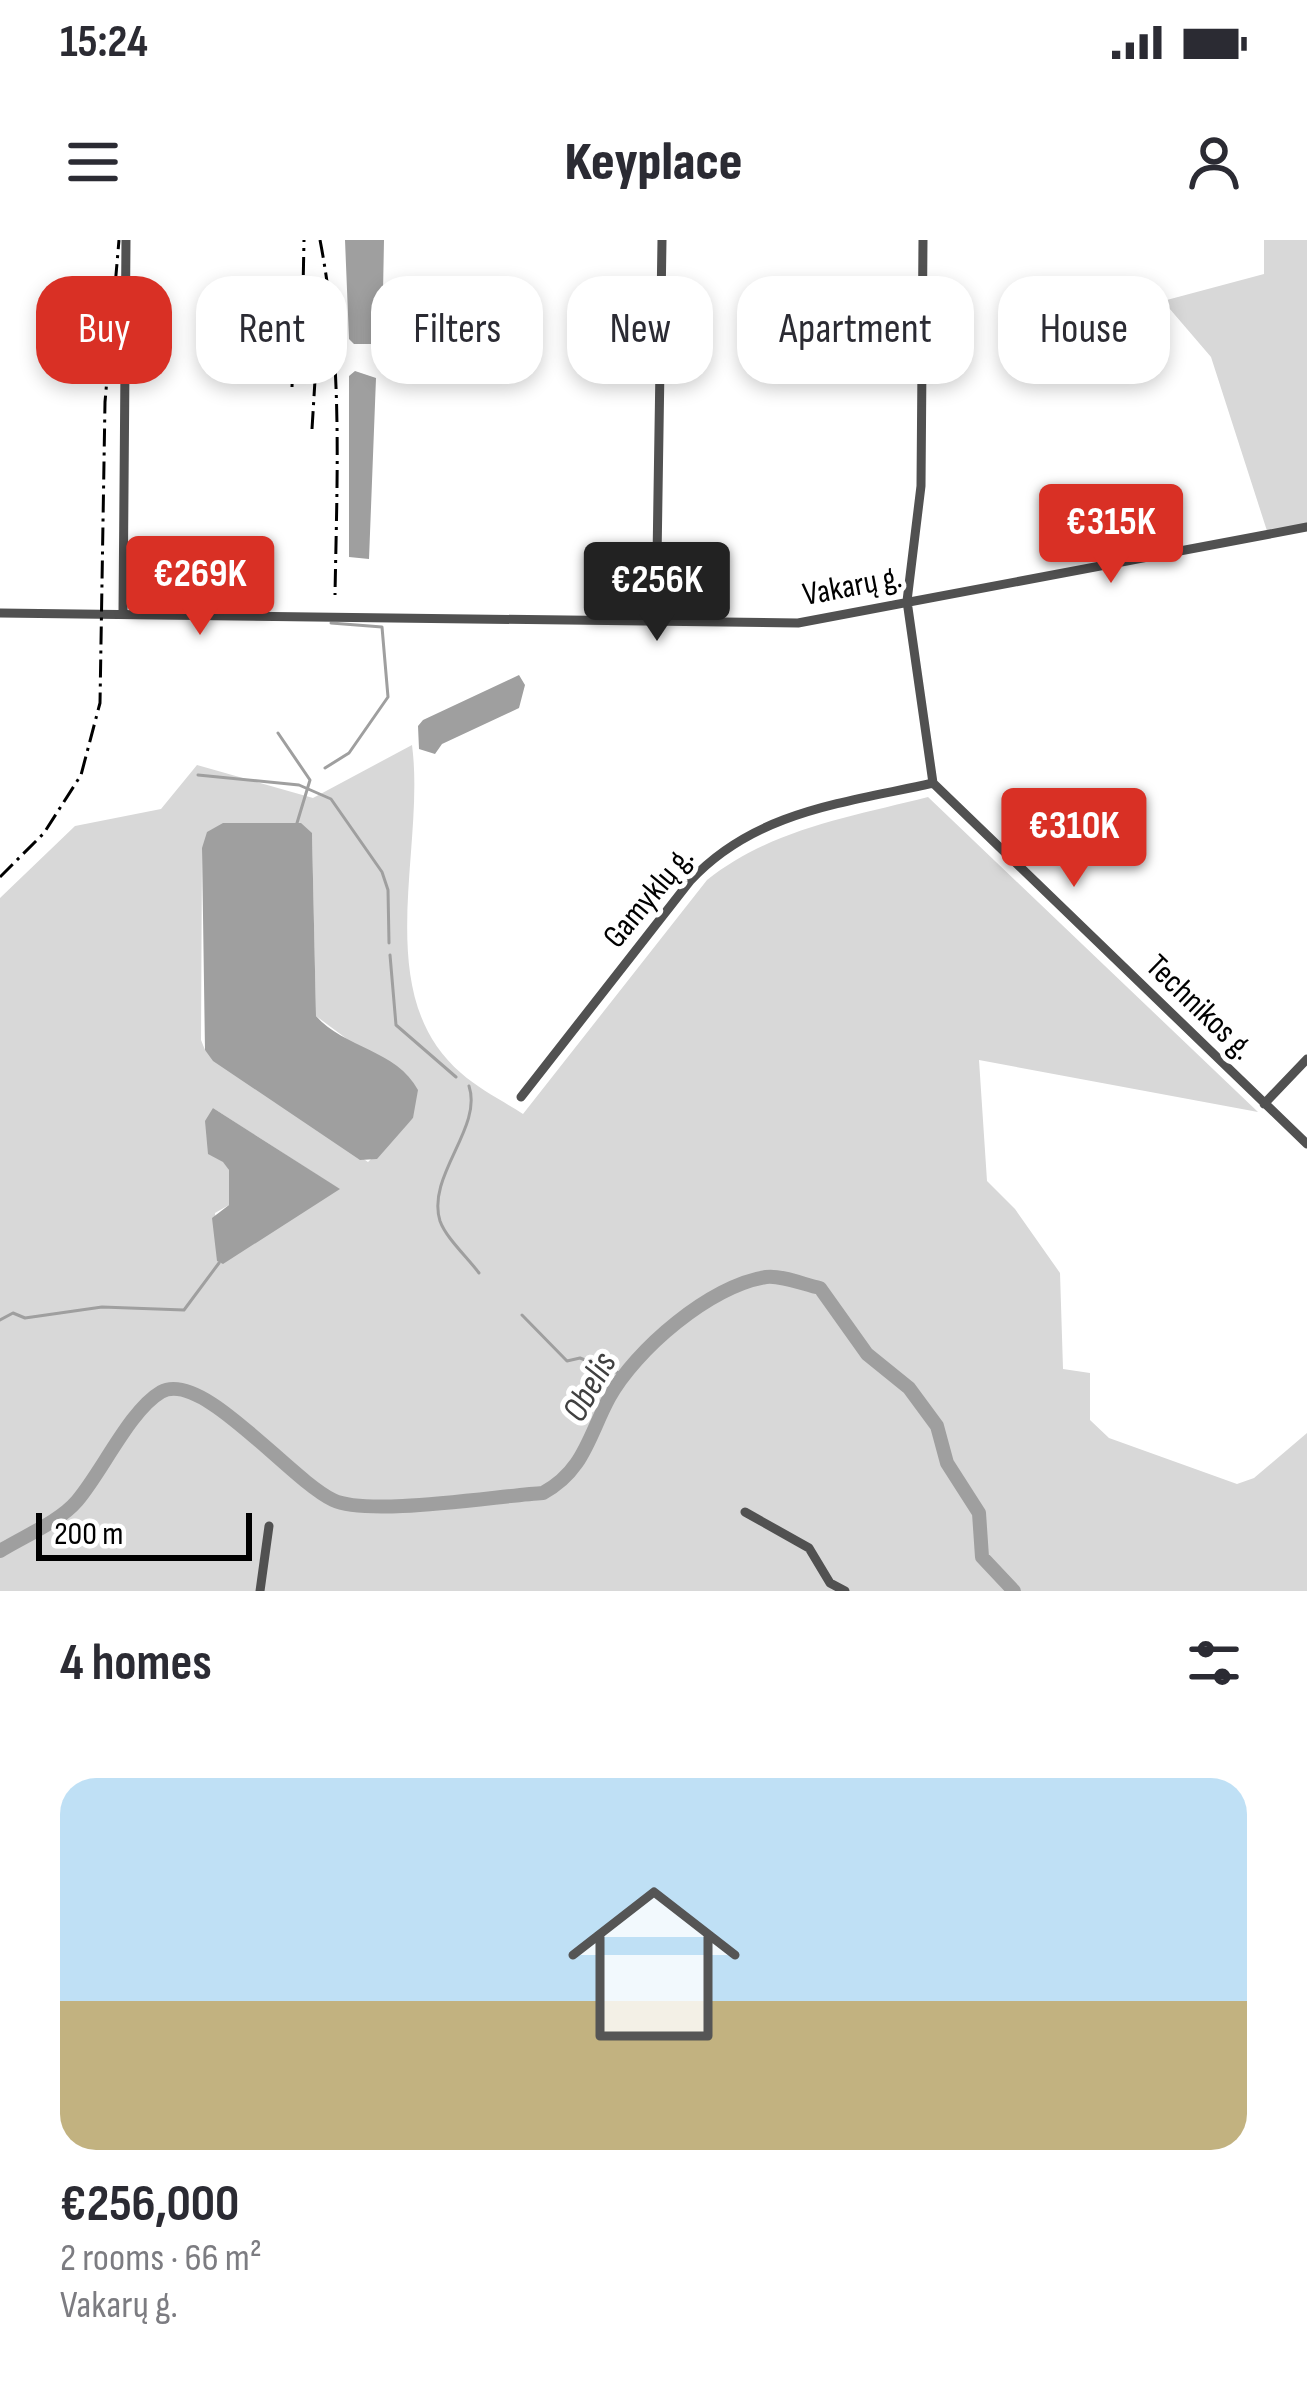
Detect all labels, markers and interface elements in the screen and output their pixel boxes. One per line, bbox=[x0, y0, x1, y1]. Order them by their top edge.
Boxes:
text: 15:24 bbox=[60, 15, 148, 70]
icon: menu bbox=[60, 129, 126, 195]
icon: person bbox=[1181, 129, 1247, 195]
text: Keyplace bbox=[565, 130, 742, 195]
chip: Buy bbox=[36, 276, 172, 384]
chip: Rent bbox=[196, 276, 347, 384]
chip: Filters bbox=[371, 276, 543, 384]
chip: New bbox=[567, 276, 713, 384]
chip: Apartment bbox=[737, 276, 974, 384]
chip: House bbox=[998, 276, 1170, 384]
pin: €315K bbox=[1027, 484, 1195, 586]
text: €315K bbox=[1066, 499, 1156, 546]
pin: €269K bbox=[116, 536, 284, 638]
pin: €256K bbox=[573, 542, 741, 644]
text: €269K bbox=[153, 551, 247, 598]
text: €256K bbox=[611, 557, 703, 604]
street label: Vakarų g. bbox=[800, 557, 905, 615]
pin: €310K bbox=[990, 788, 1158, 890]
text: €310K bbox=[1028, 803, 1120, 850]
street label: Gamyklų g. bbox=[595, 838, 702, 956]
street label: Technikos g. bbox=[1137, 946, 1262, 1068]
water label: Obelis bbox=[554, 1345, 627, 1429]
scale bar bbox=[36, 1507, 252, 1560]
text: 200 m bbox=[54, 1514, 123, 1554]
icon: filters bbox=[1181, 1630, 1247, 1696]
text: 4 homes bbox=[60, 1633, 212, 1694]
icon: home bbox=[546, 1856, 762, 2072]
text: €256,000 bbox=[60, 2174, 239, 2235]
text: 2 rooms · 66 m² bbox=[60, 2235, 262, 2282]
text: Vakarų g. bbox=[60, 2282, 178, 2329]

